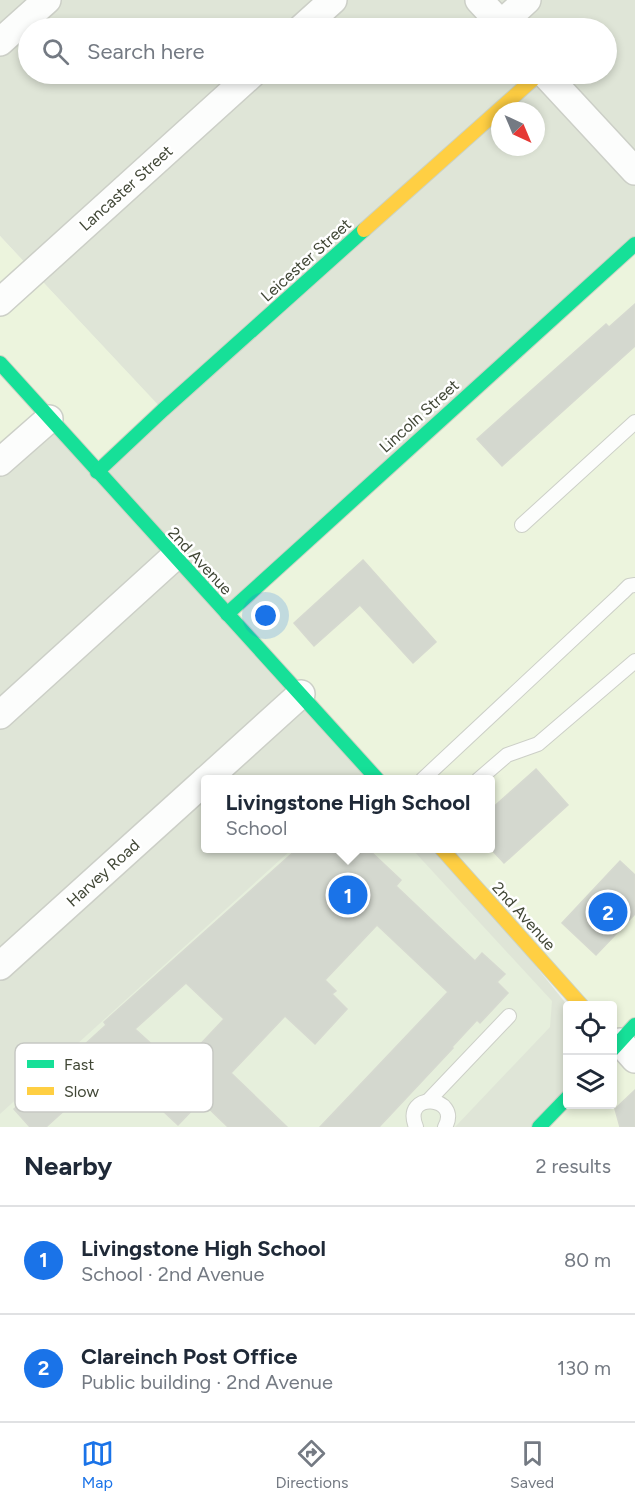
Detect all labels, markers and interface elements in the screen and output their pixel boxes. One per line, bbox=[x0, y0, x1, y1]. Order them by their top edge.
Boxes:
search box bbox=[18, 18, 617, 84]
icon: search bbox=[39, 35, 72, 68]
text: Search here bbox=[87, 38, 205, 65]
north arrow bbox=[491, 102, 545, 156]
street label: Lancaster Street bbox=[76, 141, 176, 235]
street label: Leicester Street bbox=[257, 215, 355, 305]
street label: Lincoln Street bbox=[375, 375, 463, 457]
street label: 2nd Avenue bbox=[164, 523, 236, 599]
your location bbox=[251, 601, 280, 630]
popup bbox=[201, 775, 495, 853]
text: Livingstone High School bbox=[225, 789, 471, 816]
text: School bbox=[225, 816, 287, 840]
street label: Harvey Road bbox=[63, 835, 143, 911]
pin: 1 bbox=[328, 872, 368, 918]
street label: 2nd Avenue bbox=[488, 878, 560, 954]
pin: 2 bbox=[588, 890, 628, 934]
map controls bbox=[563, 1001, 617, 1109]
button: locate bbox=[563, 1001, 617, 1055]
legend bbox=[15, 1043, 213, 1112]
text: Fast bbox=[64, 1055, 94, 1074]
button: layers bbox=[563, 1055, 617, 1109]
text: Slow bbox=[64, 1082, 99, 1101]
text: Nearby bbox=[24, 1150, 112, 1182]
text: 2 results bbox=[535, 1154, 611, 1178]
text: Livingstone High School bbox=[81, 1235, 326, 1262]
text: 1 bbox=[39, 1248, 48, 1272]
text: 80 m bbox=[564, 1248, 611, 1272]
text: School · 2nd Avenue bbox=[81, 1262, 264, 1286]
text: Clareinch Post Office bbox=[81, 1343, 297, 1370]
text: 2 bbox=[38, 1356, 49, 1380]
text: 130 m bbox=[557, 1356, 611, 1380]
text: Public building · 2nd Avenue bbox=[81, 1370, 333, 1394]
tab: Map bbox=[81, 1437, 114, 1492]
tab: Directions bbox=[275, 1437, 348, 1492]
tab: Saved bbox=[510, 1437, 554, 1492]

